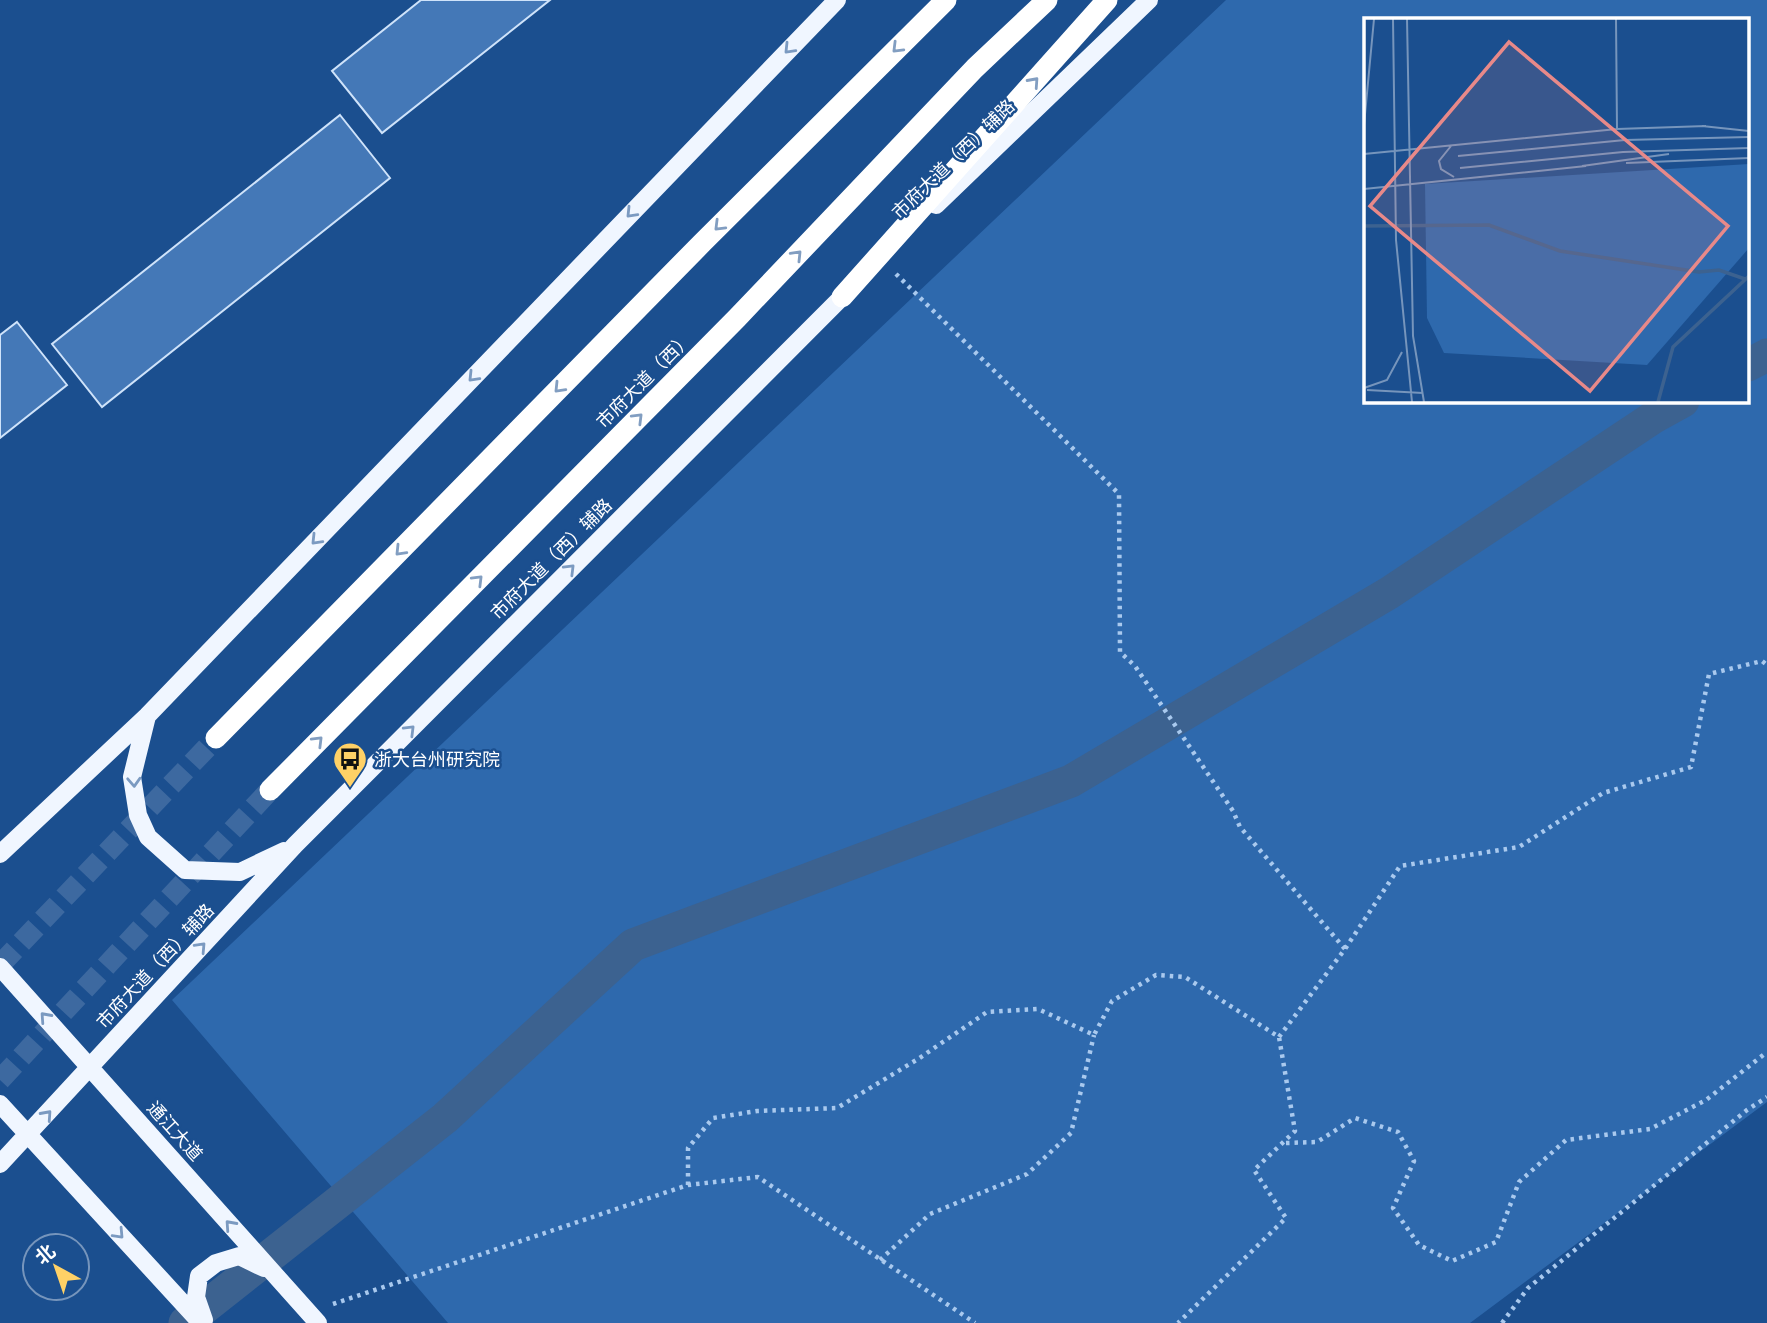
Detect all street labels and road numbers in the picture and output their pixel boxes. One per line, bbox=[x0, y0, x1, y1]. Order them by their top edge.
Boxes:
street label: 市府大道（西）辅路 bbox=[885, 93, 1021, 225]
street label: 市府大道（西） bbox=[590, 326, 698, 434]
street label: 市府大道（西）辅路 bbox=[484, 492, 618, 626]
street label: 市府大道（西）辅路 bbox=[90, 898, 220, 1034]
street label: 通江大道 bbox=[141, 1095, 209, 1167]

